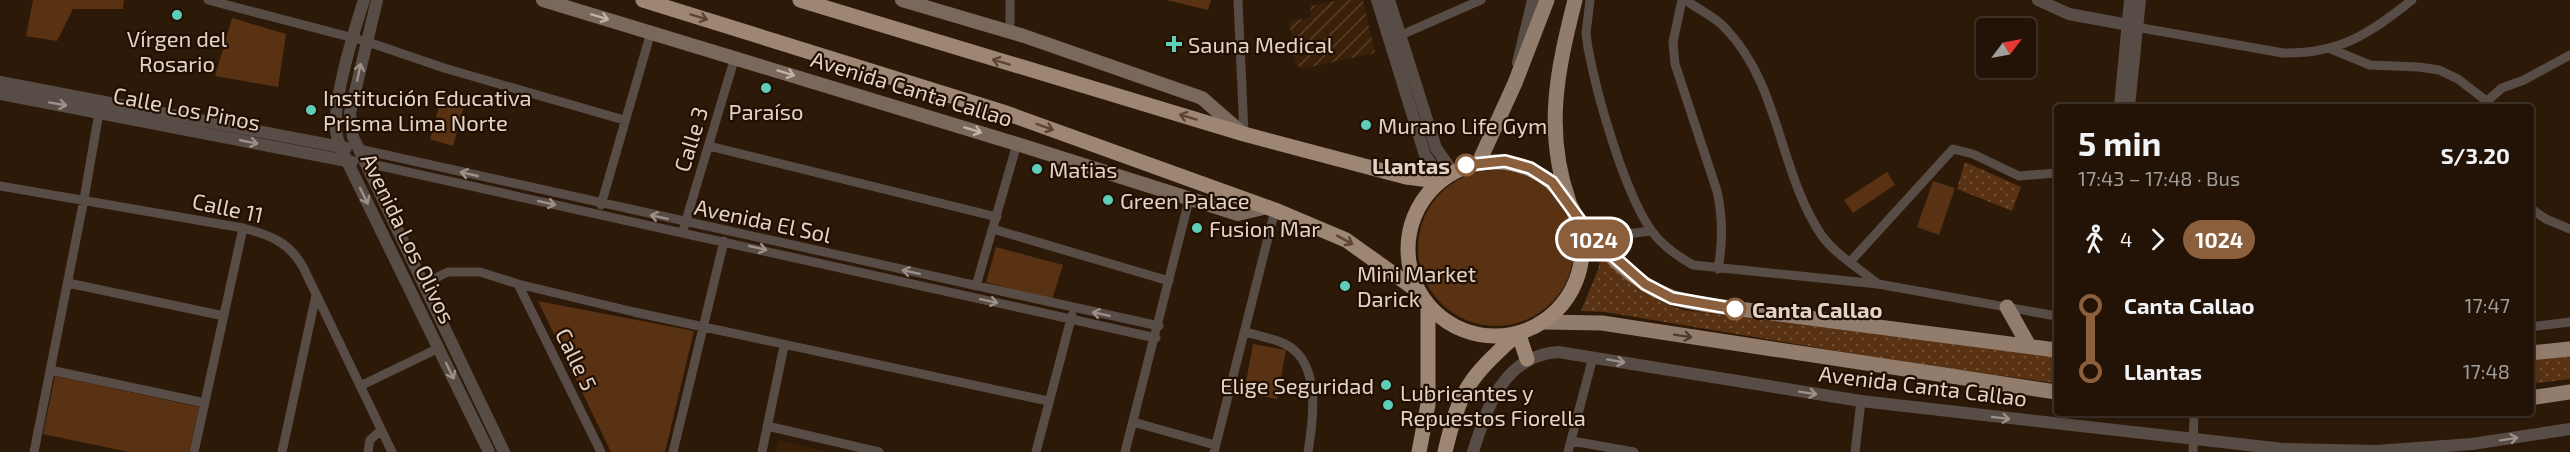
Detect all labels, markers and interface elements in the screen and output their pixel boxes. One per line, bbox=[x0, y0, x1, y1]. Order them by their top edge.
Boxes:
marker: Vírgen del Rosario bbox=[170, 8, 184, 22]
one-way arrow bbox=[590, 12, 609, 23]
one-way arrow bbox=[689, 12, 708, 23]
north arrow bbox=[1976, 18, 2036, 78]
map controls bbox=[1976, 18, 2036, 78]
place label: Vírgen del Rosario bbox=[127, 25, 228, 76]
place label: Sauna Medical bbox=[1188, 31, 1334, 57]
marker: Sauna Medical bbox=[1165, 35, 1183, 53]
street label: Avenida Canta Callao bbox=[808, 45, 1016, 131]
one-way arrow bbox=[992, 56, 1011, 67]
one-way arrow bbox=[353, 63, 365, 82]
one-way arrow bbox=[776, 68, 795, 79]
street label: Calle Los Pinos bbox=[111, 81, 263, 135]
marker: Paraíso bbox=[759, 81, 773, 95]
place label: Institución Educativa Prisma Lima Norte bbox=[323, 84, 532, 135]
place label: Paraíso bbox=[728, 98, 804, 124]
one-way arrow bbox=[47, 99, 67, 110]
marker: Institución Educativa Prisma Lima Norte bbox=[304, 103, 318, 117]
street label: Calle 3 bbox=[668, 103, 712, 175]
one-way arrow bbox=[1179, 111, 1198, 122]
place label: Murano Life Gym bbox=[1378, 112, 1547, 138]
marker: Murano Life Gym bbox=[1359, 118, 1373, 132]
one-way arrow bbox=[1035, 123, 1054, 134]
text: 5 min bbox=[2078, 123, 2161, 163]
one-way arrow bbox=[963, 126, 982, 137]
one-way arrow bbox=[239, 137, 258, 148]
text: S/3.20 bbox=[2441, 142, 2510, 168]
street label: Avenida Los Olivos bbox=[357, 149, 461, 327]
place label: Llantas bbox=[1372, 152, 1450, 178]
marker: Llantas bbox=[1455, 154, 1477, 176]
place label: Matias bbox=[1049, 156, 1117, 182]
marker: Matias bbox=[1030, 162, 1044, 176]
text: 17:43 – 17:48 · Bus bbox=[2078, 166, 2240, 190]
one-way arrow bbox=[459, 168, 478, 180]
street label: Calle 11 bbox=[190, 187, 266, 227]
one-way arrow bbox=[359, 187, 371, 205]
place label: Green Palace bbox=[1120, 187, 1250, 213]
street label: Avenida El Sol bbox=[692, 193, 834, 247]
marker: Green Palace bbox=[1101, 193, 1115, 207]
one-way arrow bbox=[537, 198, 556, 210]
one-way arrow bbox=[650, 211, 669, 222]
place label: Fusion Mar bbox=[1209, 215, 1320, 241]
line badge: 1024 bbox=[1552, 220, 1636, 258]
marker: Fusion Mar bbox=[1190, 221, 1204, 235]
icon: walk bbox=[2078, 223, 2111, 256]
icon: forward bbox=[2141, 223, 2174, 256]
text: 1024 bbox=[1570, 227, 1618, 252]
text: 4 bbox=[2120, 227, 2132, 251]
text: 1024 bbox=[2195, 227, 2243, 252]
one-way arrow bbox=[1336, 235, 1353, 247]
one-way arrow bbox=[748, 243, 767, 255]
place label: Mini Market Darick bbox=[1357, 260, 1476, 311]
one-way arrow bbox=[902, 266, 921, 277]
marker: Mini Market Darick bbox=[1338, 279, 1352, 293]
text: Canta Callao bbox=[2124, 292, 2254, 318]
text: 17:47 bbox=[2465, 293, 2510, 317]
one-way arrow bbox=[979, 296, 998, 307]
place label: Canta Callao bbox=[1752, 296, 1882, 322]
marker: Canta Callao bbox=[1724, 298, 1746, 320]
one-way arrow bbox=[1092, 308, 1112, 319]
street label: Calle 5 bbox=[551, 324, 603, 394]
one-way arrow bbox=[1672, 330, 1692, 341]
one-way arrow bbox=[1605, 355, 1625, 366]
text: Llantas bbox=[2124, 358, 2202, 384]
street label: Avenida Canta Callao bbox=[1817, 359, 2029, 411]
text: 17:48 bbox=[2463, 359, 2510, 383]
one-way arrow bbox=[445, 362, 457, 380]
place label: Elige Seguridad bbox=[1220, 372, 1374, 398]
marker: Elige Seguridad bbox=[1379, 378, 1393, 392]
place label: Lubricantes y Repuestos Fiorella bbox=[1400, 379, 1586, 430]
one-way arrow bbox=[1798, 388, 1817, 399]
marker: Lubricantes y Repuestos Fiorella bbox=[1381, 398, 1395, 412]
one-way arrow bbox=[1991, 413, 2011, 424]
one-way arrow bbox=[2498, 433, 2518, 444]

